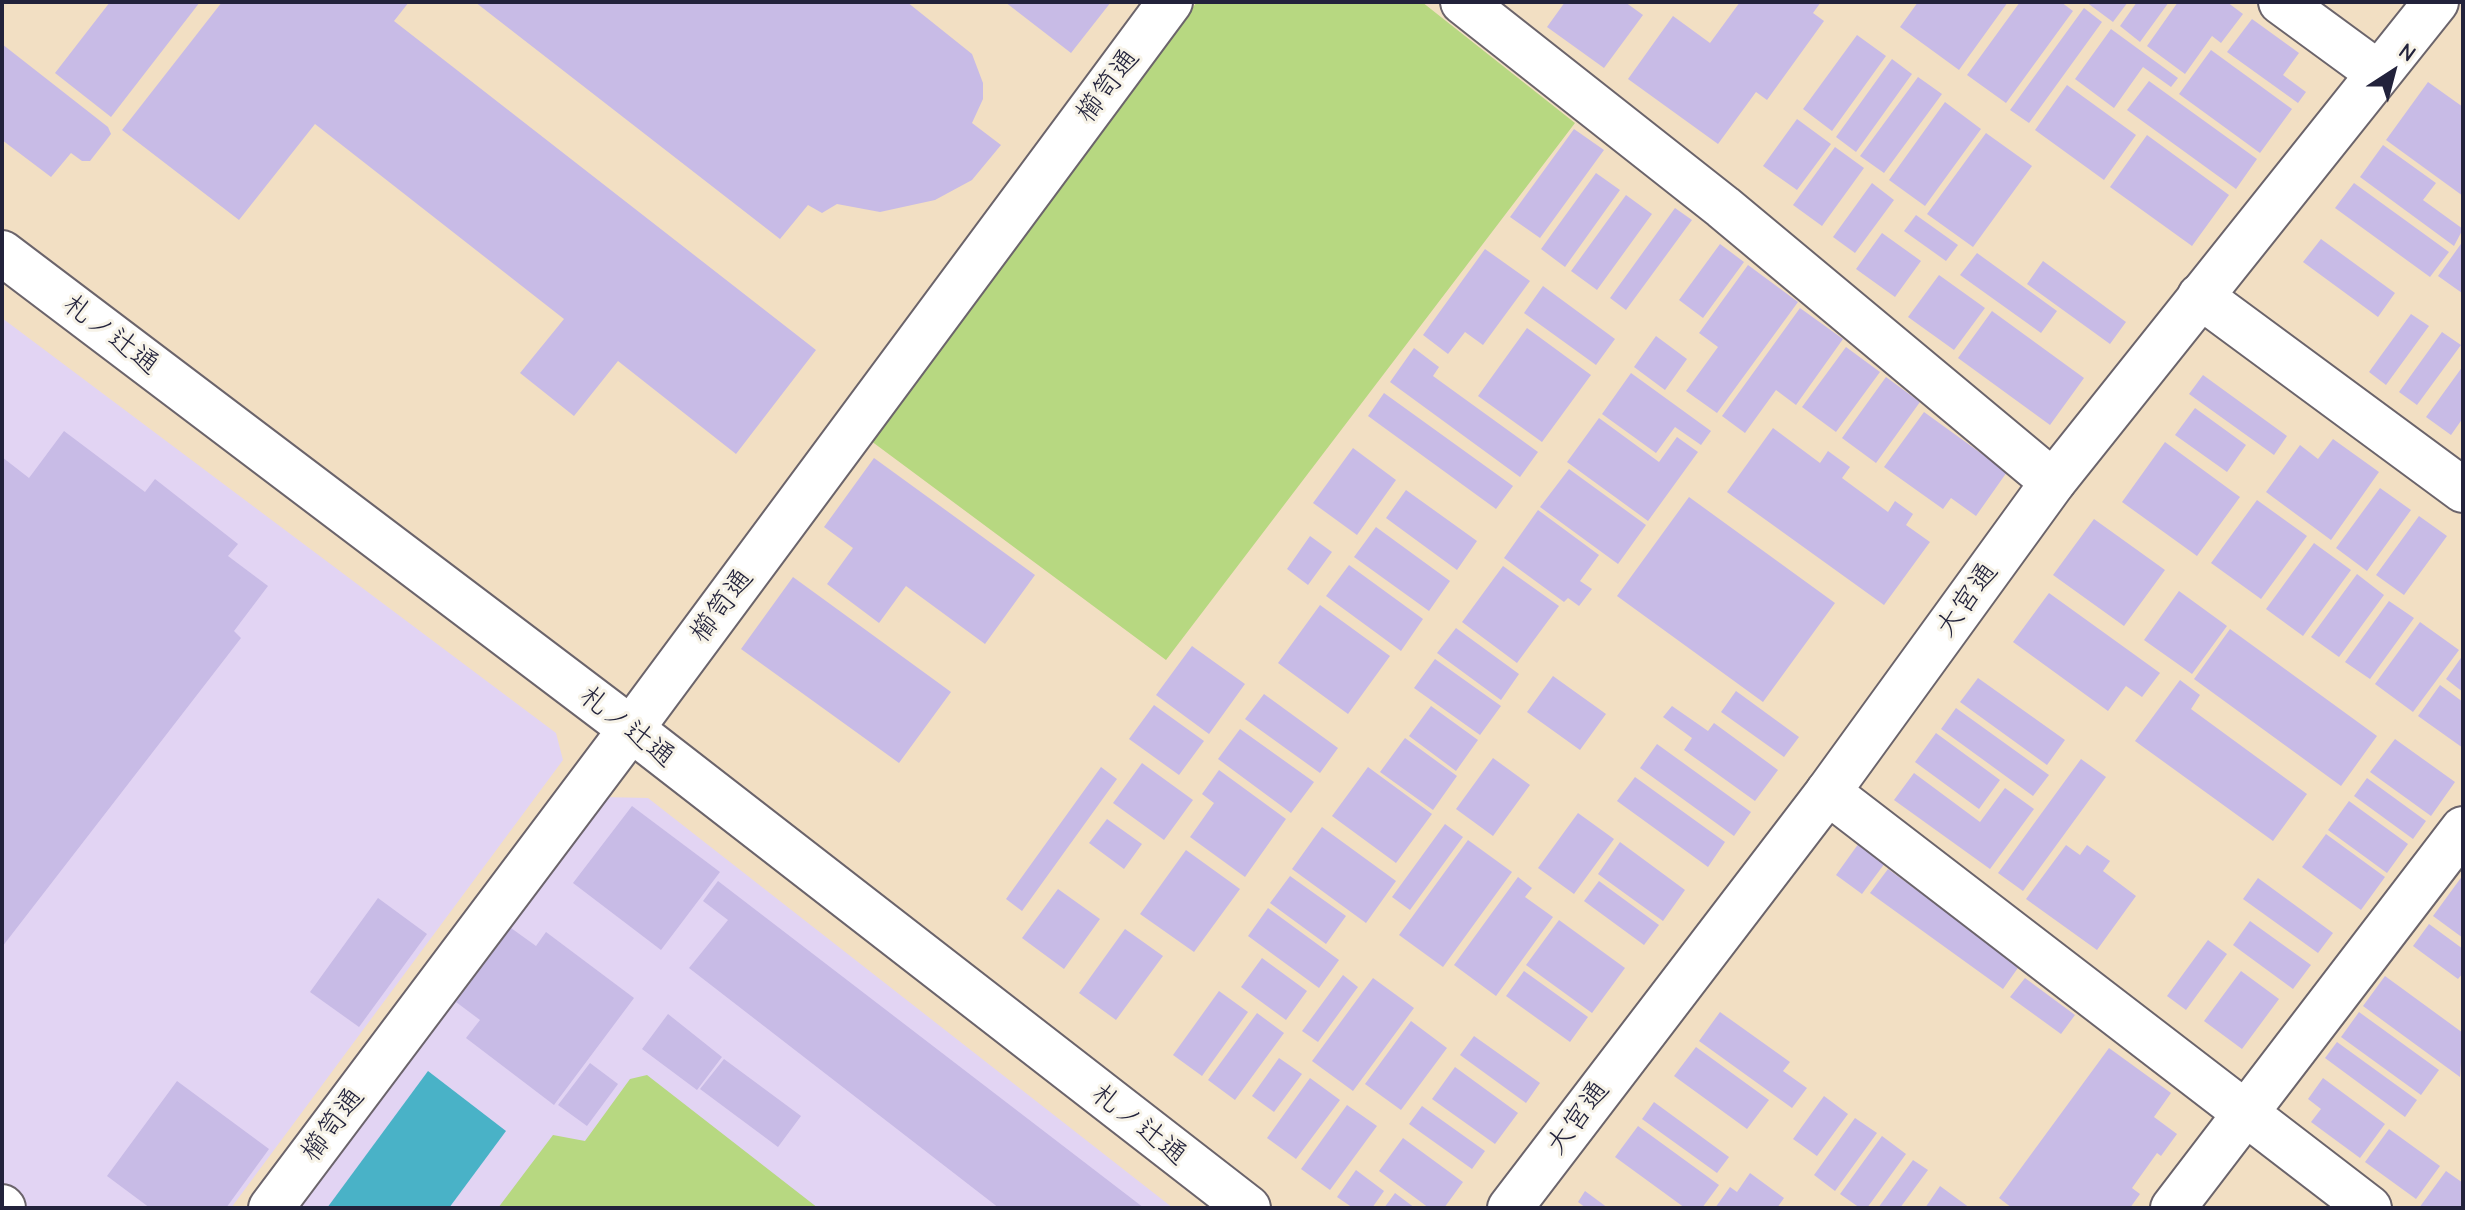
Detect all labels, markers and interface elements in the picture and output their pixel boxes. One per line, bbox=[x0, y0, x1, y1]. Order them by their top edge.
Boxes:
north arrow bbox=[2353, 32, 2433, 112]
text: N bbox=[2394, 38, 2421, 67]
street label: 櫛笥通 bbox=[1069, 42, 1147, 130]
street label: 札ノ辻通 bbox=[56, 288, 166, 382]
street label: 大宮通 bbox=[1929, 556, 2005, 644]
street label: 櫛笥通 bbox=[683, 562, 761, 650]
street label: 札ノ辻通 bbox=[573, 679, 681, 775]
street label: 大宮通 bbox=[1539, 1074, 1617, 1162]
street label: 札ノ辻通 bbox=[1085, 1077, 1193, 1173]
street label: 櫛笥通 bbox=[294, 1081, 372, 1169]

